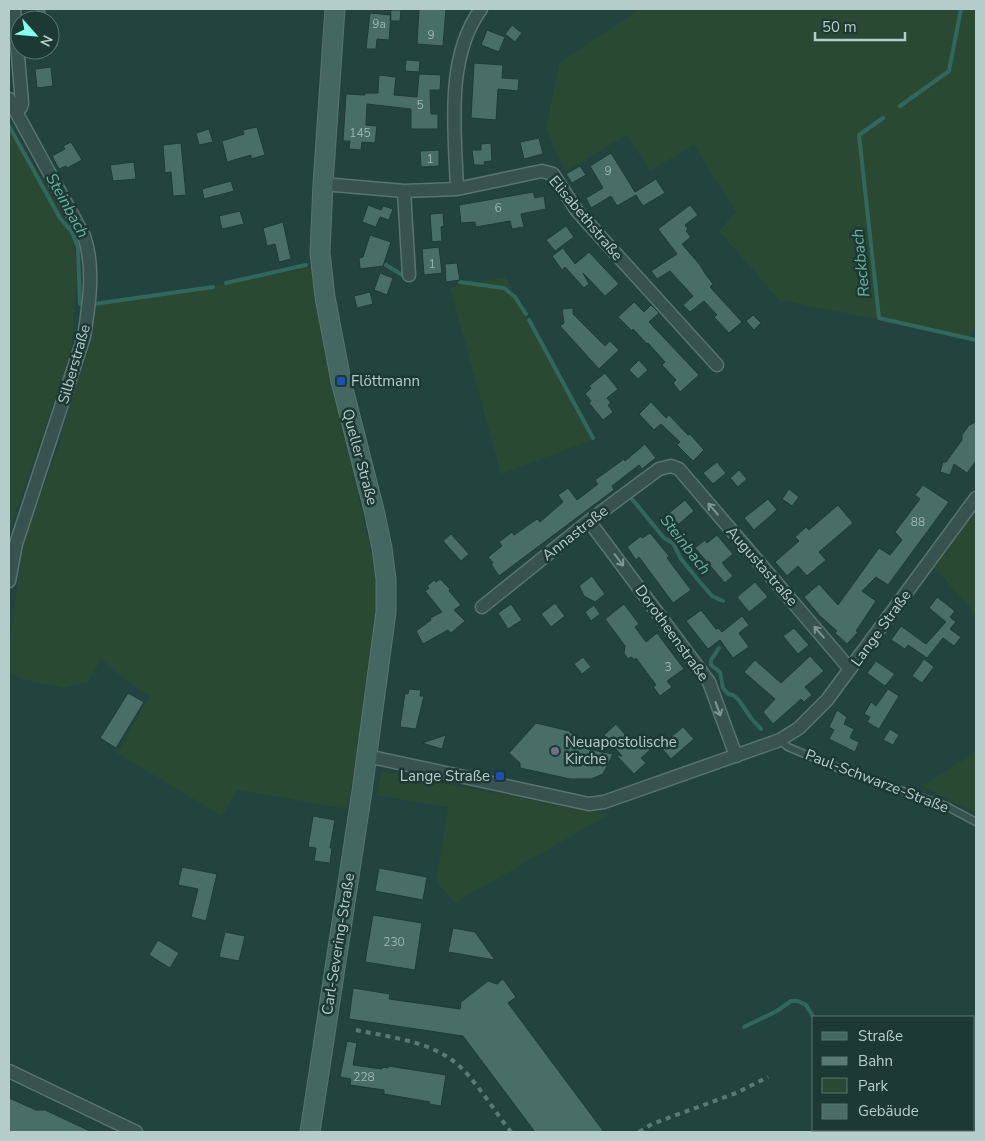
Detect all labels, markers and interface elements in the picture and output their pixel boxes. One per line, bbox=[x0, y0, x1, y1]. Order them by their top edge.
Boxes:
north arrow bbox=[10, 10, 60, 60]
scale bar bbox=[815, 10, 905, 42]
house number: 9a bbox=[372, 16, 386, 32]
text: 50 m bbox=[822, 17, 857, 37]
house number: 9 bbox=[427, 27, 435, 43]
text: N bbox=[35, 32, 57, 50]
house number: 5 bbox=[416, 97, 424, 113]
house number: 145 bbox=[349, 125, 371, 141]
house number: 1 bbox=[426, 151, 434, 167]
house number: 9 bbox=[604, 163, 612, 179]
water label: Steinbach bbox=[40, 169, 94, 242]
street label: Elisabethstraße bbox=[545, 171, 627, 265]
house number: 6 bbox=[494, 200, 502, 216]
water label: Reckbach bbox=[846, 228, 876, 298]
house number: 1 bbox=[428, 256, 436, 272]
street label: Silberstraße bbox=[53, 322, 95, 406]
place label: Flöttmann bbox=[351, 371, 420, 391]
marker: Flöttmann bbox=[335, 375, 347, 387]
street label: Queller Straße bbox=[338, 407, 382, 507]
street label: Annastraße bbox=[538, 501, 612, 565]
one-way arrow bbox=[707, 502, 719, 515]
water label: Steinbach bbox=[655, 510, 716, 579]
house number: 88 bbox=[911, 514, 925, 530]
street label: Augustastraße bbox=[722, 522, 802, 610]
one-way arrow bbox=[613, 553, 624, 566]
street label: Dorotheenstraße bbox=[630, 581, 714, 685]
street label: Lange Straße bbox=[846, 586, 916, 670]
one-way arrow bbox=[813, 626, 824, 639]
house number: 3 bbox=[664, 659, 672, 675]
one-way arrow bbox=[714, 700, 723, 716]
place label: Neuapostolische Kirche bbox=[565, 732, 677, 769]
street label: Paul-Schwarze-Straße bbox=[802, 744, 952, 818]
marker: Neuapostolische Kirche bbox=[549, 745, 561, 757]
place label: Lange Straße bbox=[400, 766, 490, 786]
marker: Lange Straße bbox=[494, 770, 506, 782]
street label: Carl-Severing-Straße bbox=[317, 872, 359, 1016]
house number: 230 bbox=[383, 934, 405, 950]
legend bbox=[812, 1016, 975, 1131]
text: Straße bbox=[858, 1026, 903, 1046]
text: Bahn bbox=[858, 1051, 893, 1071]
house number: 228 bbox=[353, 1069, 375, 1085]
text: Park bbox=[858, 1076, 888, 1096]
text: Gebäude bbox=[858, 1101, 919, 1121]

